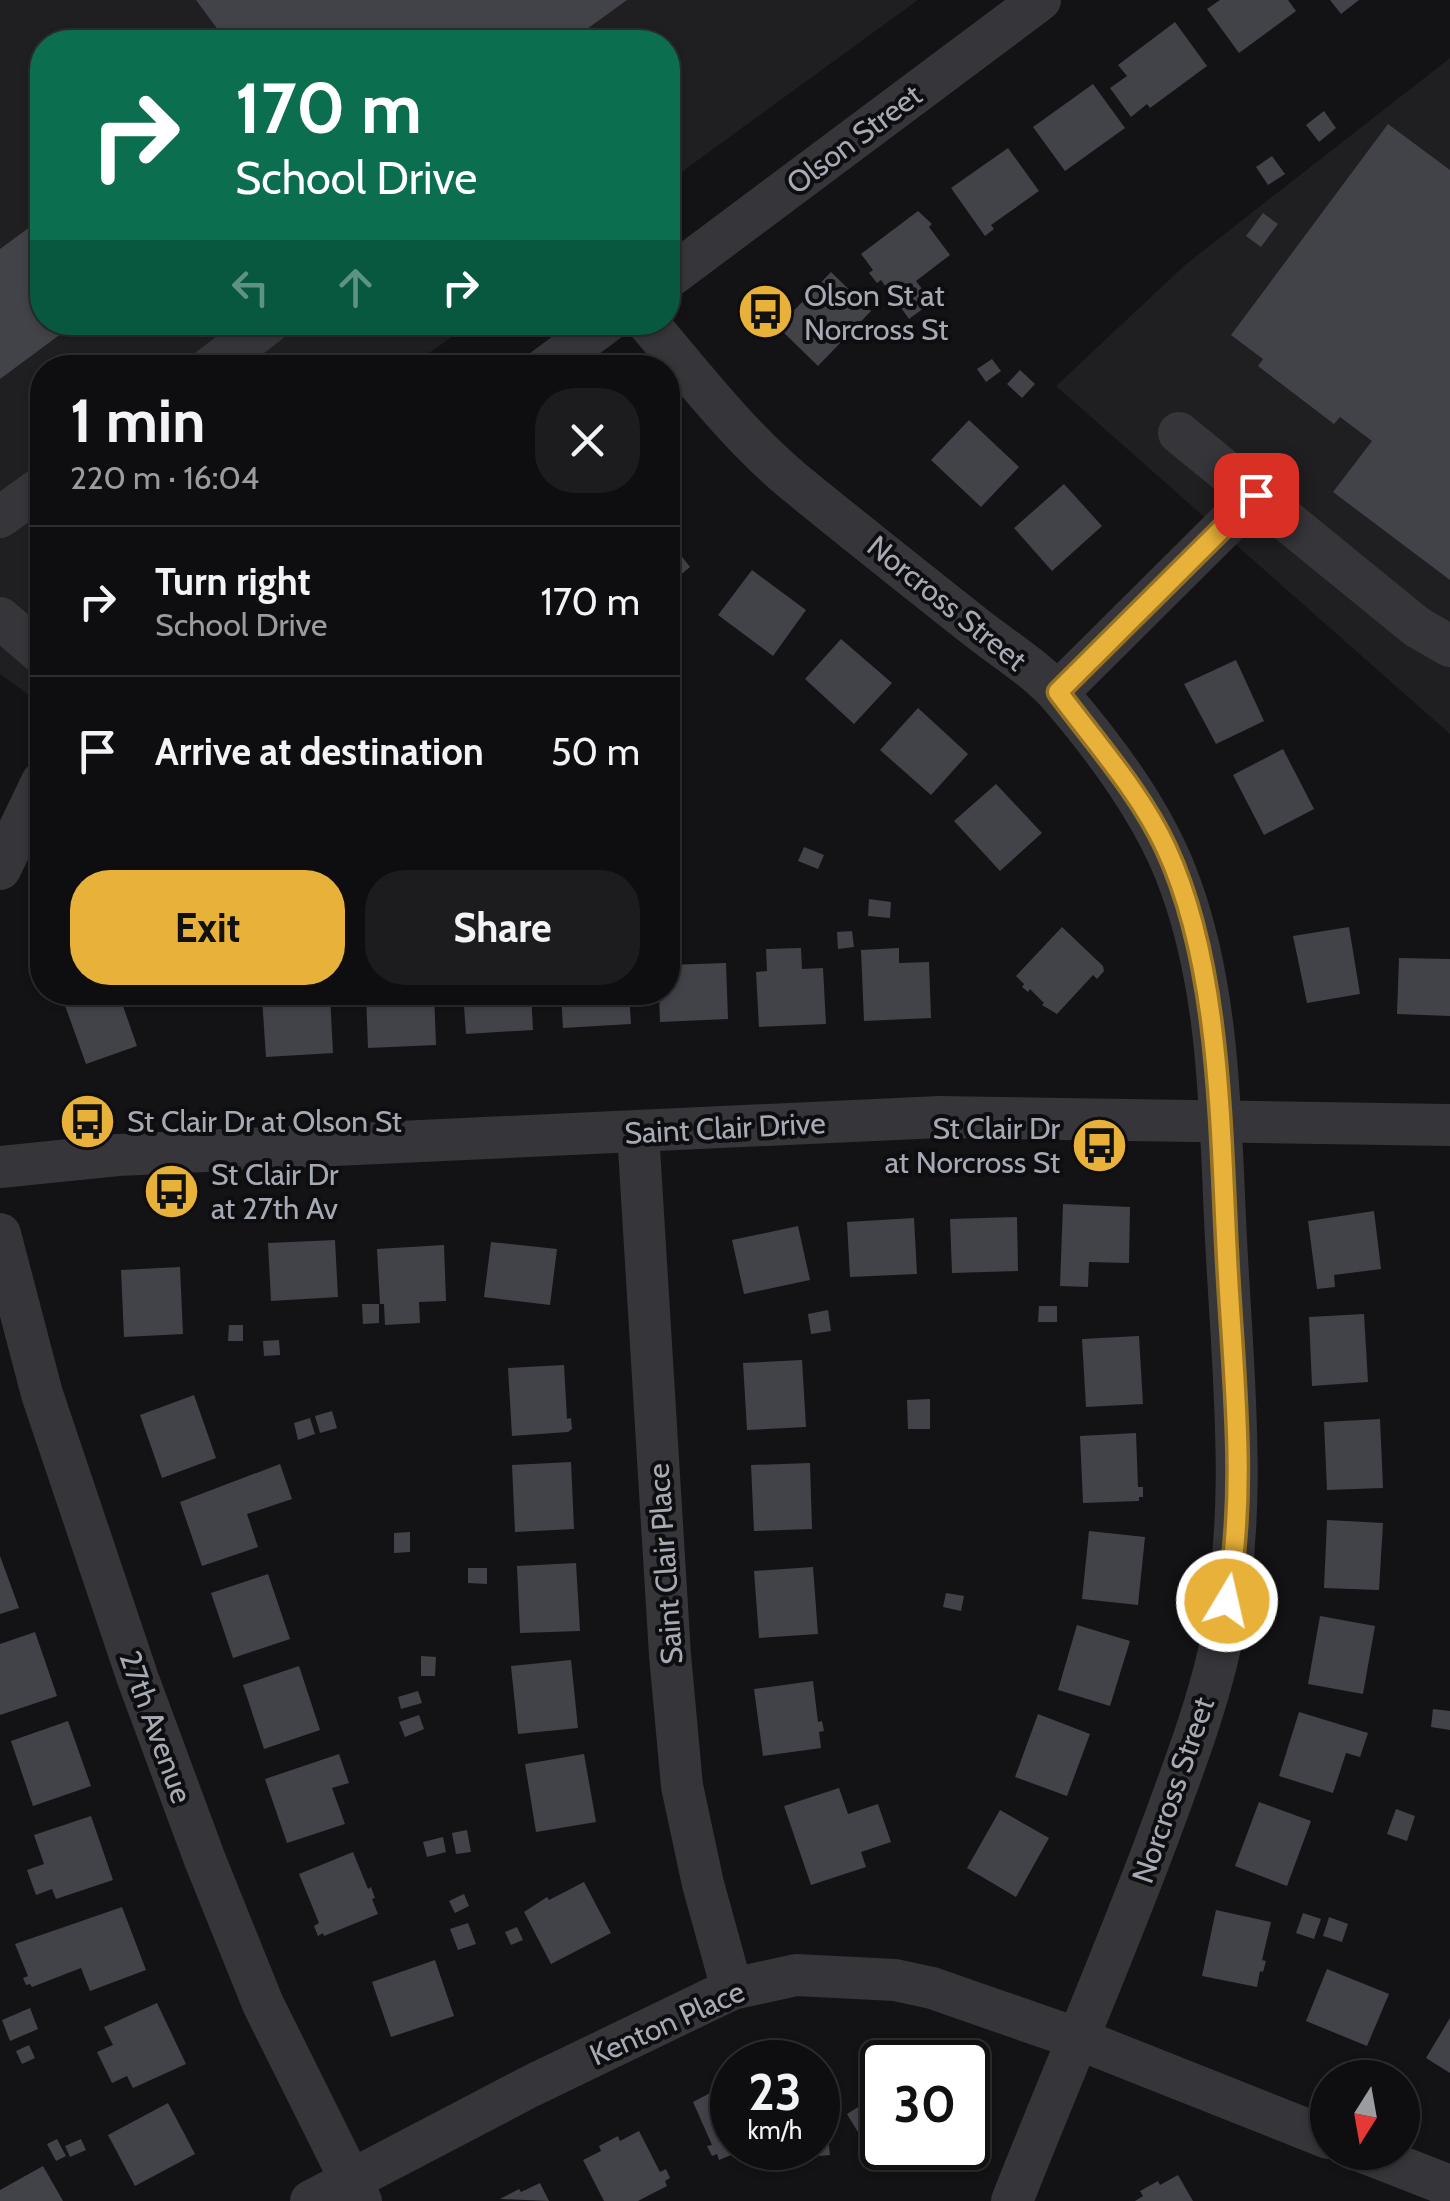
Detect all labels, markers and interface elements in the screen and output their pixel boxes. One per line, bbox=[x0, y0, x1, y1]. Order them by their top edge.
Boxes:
text: 170 m bbox=[235, 65, 422, 151]
icon: right bbox=[70, 70, 200, 200]
street label: Olson Street bbox=[779, 76, 929, 202]
text: School Drive bbox=[235, 151, 477, 205]
icon: left bbox=[223, 260, 278, 315]
icon: ahead bbox=[328, 260, 383, 315]
icon: right bbox=[433, 260, 488, 315]
place label: Olson St at Norcross St bbox=[804, 277, 948, 348]
bus stop icon: Olson St at Norcross St bbox=[735, 282, 795, 342]
text: 1 min bbox=[70, 384, 205, 457]
button: close bbox=[535, 388, 640, 493]
pin bbox=[1214, 453, 1299, 538]
text: 220 m · 16:04 bbox=[70, 458, 259, 497]
icon: arrive bbox=[1229, 468, 1284, 523]
street label: Norcross Street bbox=[860, 528, 1034, 678]
text: Turn right bbox=[155, 558, 311, 605]
icon: right bbox=[70, 574, 125, 629]
text: 170 m bbox=[540, 578, 640, 625]
text: School Drive bbox=[155, 605, 327, 644]
icon: arrive bbox=[70, 724, 125, 779]
text: Arrive at destination bbox=[155, 728, 484, 775]
text: 50 m bbox=[551, 728, 640, 775]
button: Exit bbox=[70, 870, 345, 985]
button: Share bbox=[365, 870, 640, 985]
bus stop icon: St Clair Dr at Olson St bbox=[58, 1091, 118, 1151]
place label: St Clair Dr at Olson St bbox=[127, 1103, 402, 1140]
street label: Saint Clair Drive bbox=[623, 1104, 827, 1152]
place label: St Clair Dr at Norcross St bbox=[885, 1110, 1061, 1181]
bus stop icon: St Clair Dr at Norcross St bbox=[1069, 1115, 1129, 1175]
place label: St Clair Dr at 27th Av bbox=[211, 1156, 339, 1227]
bus stop icon: St Clair Dr at 27th Av bbox=[142, 1161, 202, 1221]
street label: Saint Clair Place bbox=[640, 1462, 690, 1666]
position arrow bbox=[1175, 1549, 1279, 1653]
street label: 27th Avenue bbox=[111, 1646, 201, 1808]
street label: Norcross Street bbox=[1124, 1692, 1222, 1888]
street label: Kenton Place bbox=[584, 1973, 750, 2073]
speed limit sign: 30 bbox=[860, 2040, 990, 2170]
north arrow bbox=[1310, 2060, 1420, 2170]
map controls bbox=[1310, 2060, 1420, 2170]
text: 23 bbox=[748, 2062, 802, 2123]
text: km/h bbox=[748, 2115, 802, 2145]

